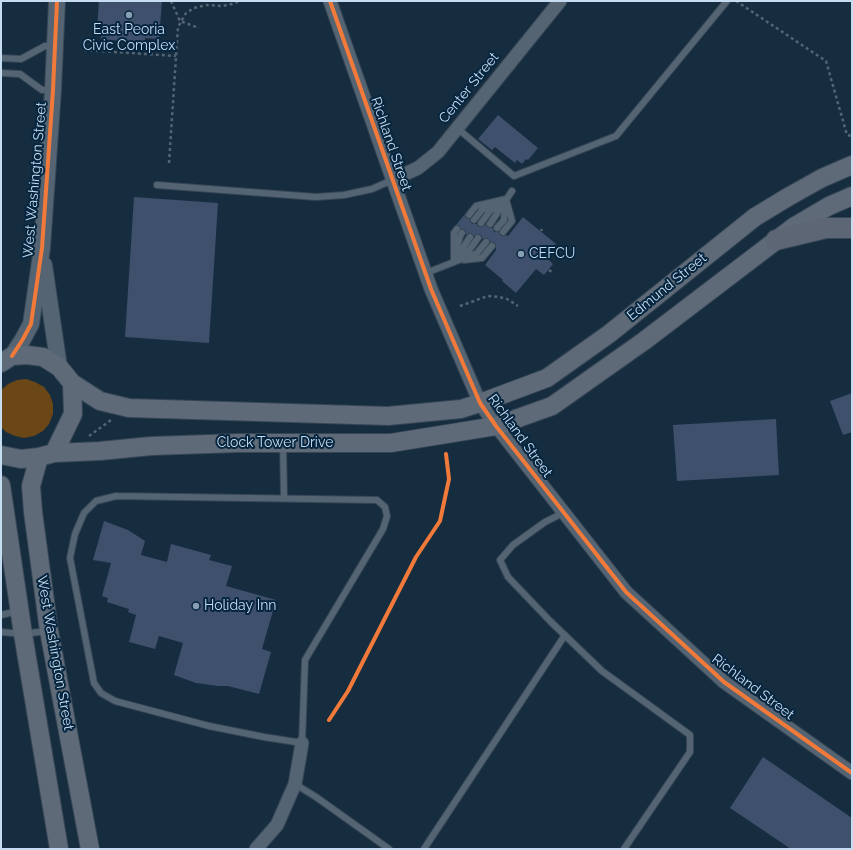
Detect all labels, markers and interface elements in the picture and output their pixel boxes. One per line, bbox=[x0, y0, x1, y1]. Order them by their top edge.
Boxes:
marker: East Peoria Civic Complex bbox=[124, 10, 134, 20]
place label: East Peoria Civic Complex bbox=[83, 22, 175, 54]
street label: Center Street bbox=[435, 49, 503, 127]
street label: Richland Street bbox=[367, 95, 415, 193]
street label: West Washington Street bbox=[20, 101, 50, 259]
place label: CEFCU bbox=[529, 246, 575, 262]
marker: CEFCU bbox=[516, 249, 526, 259]
street label: Edmund Street bbox=[624, 250, 710, 324]
street label: Richland Street bbox=[484, 391, 556, 481]
street label: Clock Tower Drive bbox=[217, 435, 333, 451]
street label: West Washington Street bbox=[33, 574, 77, 732]
place label: Holiday Inn bbox=[204, 598, 276, 614]
marker: Holiday Inn bbox=[191, 601, 201, 611]
street label: Richland Street bbox=[709, 651, 797, 723]

